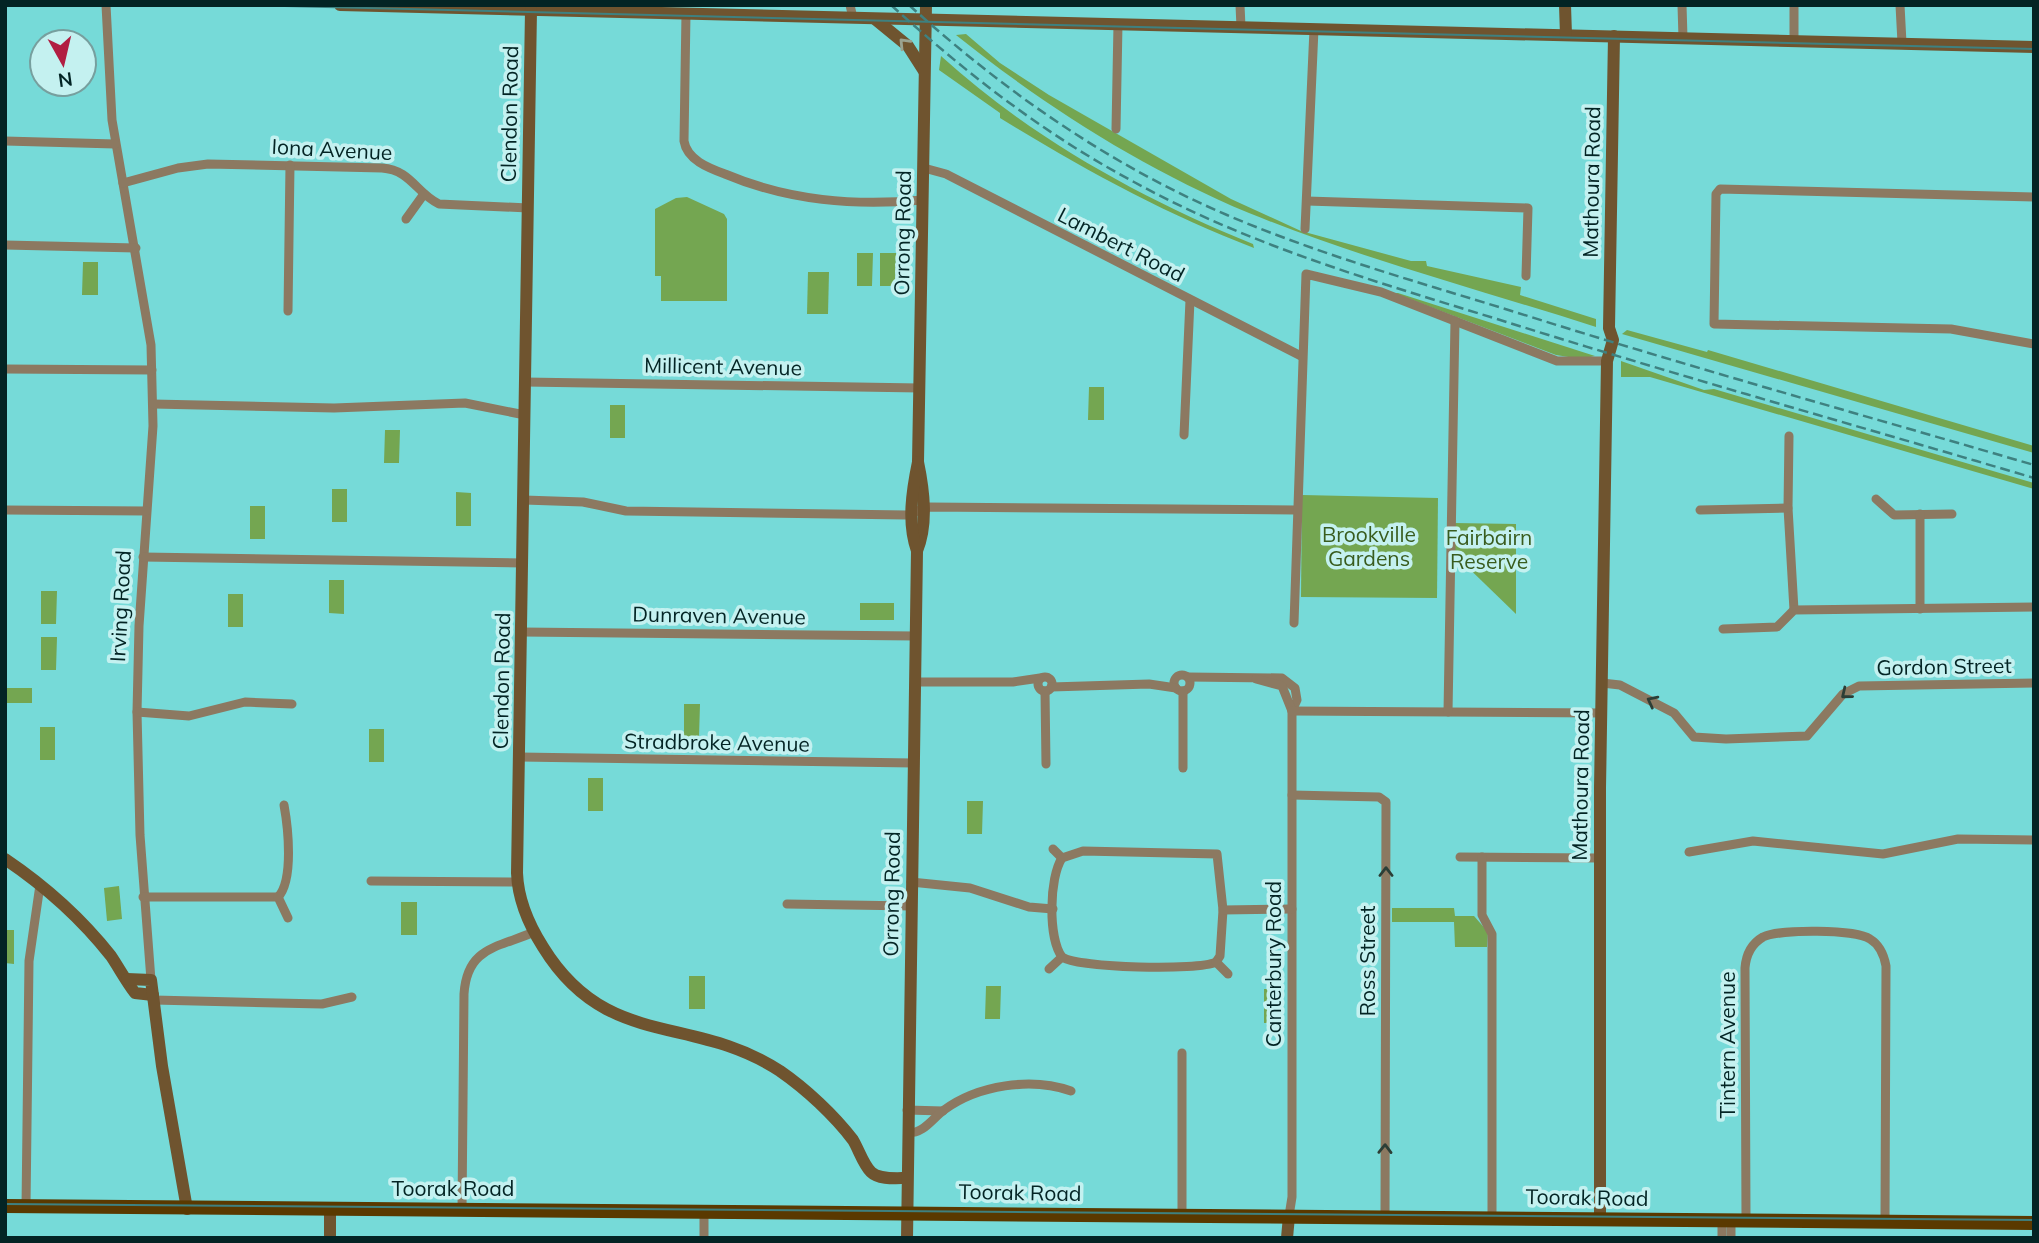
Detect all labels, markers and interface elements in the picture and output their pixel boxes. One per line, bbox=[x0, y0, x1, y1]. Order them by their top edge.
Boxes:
north arrow bbox=[28, 28, 98, 98]
one-way arrow bbox=[899, 38, 912, 51]
street label: Clendon Road bbox=[495, 45, 523, 183]
text: N bbox=[57, 67, 74, 93]
street label: Mathoura Road bbox=[1577, 106, 1605, 258]
street label: Iona Avenue bbox=[271, 133, 393, 165]
street label: Orrong Road bbox=[888, 170, 916, 296]
street label: Lambert Road bbox=[1054, 201, 1189, 287]
street label: Millicent Avenue bbox=[644, 352, 802, 380]
park label: Brookville Gardens bbox=[1322, 521, 1416, 571]
park label: Fairbairn Reserve bbox=[1446, 524, 1532, 574]
street label: Irving Road bbox=[104, 549, 136, 662]
street label: Dunraven Avenue bbox=[632, 600, 806, 630]
street label: Clendon Road bbox=[487, 612, 515, 750]
street label: Gordon Street bbox=[1876, 652, 2012, 680]
one-way arrow bbox=[1841, 686, 1854, 698]
one-way arrow bbox=[1646, 696, 1659, 710]
street label: Mathoura Road bbox=[1566, 709, 1594, 861]
street label: Stradbroke Avenue bbox=[624, 727, 810, 757]
street label: Orrong Road bbox=[877, 831, 905, 957]
one-way arrow bbox=[1378, 866, 1393, 877]
street label: Canterbury Road bbox=[1260, 881, 1286, 1047]
street label: Ross Street bbox=[1354, 906, 1380, 1016]
street label: Tintern Avenue bbox=[1714, 971, 1740, 1119]
one-way arrow bbox=[1377, 1143, 1393, 1153]
street label: Toorak Road bbox=[392, 1175, 514, 1201]
street label: Toorak Road bbox=[958, 1178, 1082, 1206]
street label: Toorak Road bbox=[1525, 1183, 1649, 1211]

